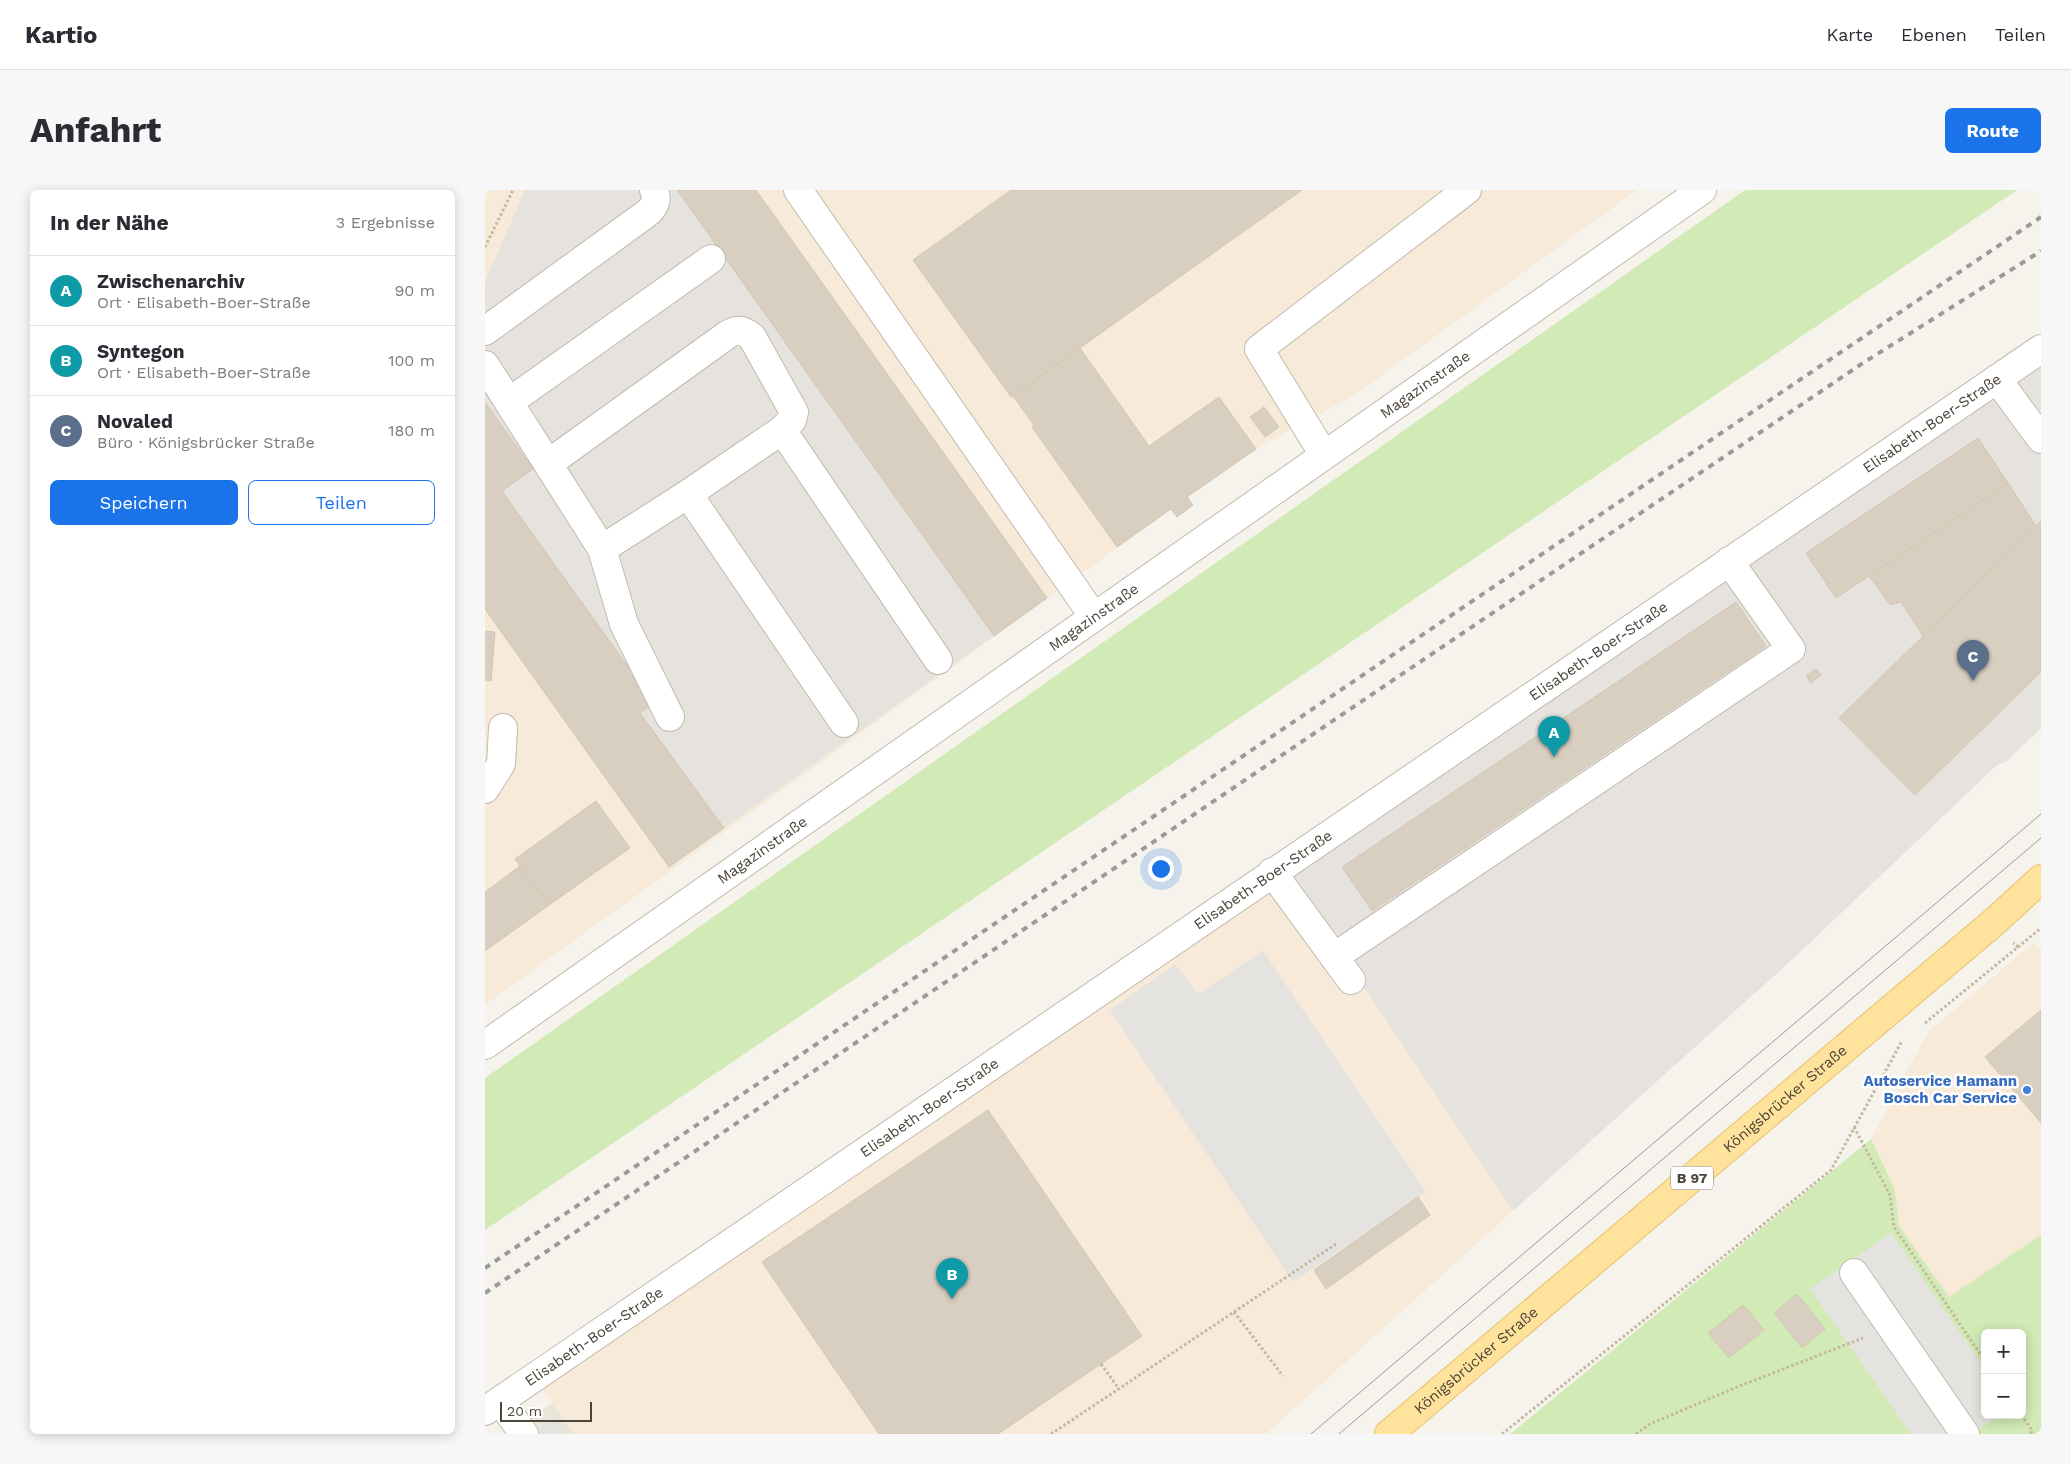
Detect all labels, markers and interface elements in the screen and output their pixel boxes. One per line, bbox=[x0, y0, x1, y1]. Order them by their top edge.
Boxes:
text: Kartio bbox=[25, 21, 97, 49]
text: Karte bbox=[1827, 24, 1873, 45]
text: Ebenen bbox=[1901, 24, 1967, 45]
text: Teilen bbox=[1995, 24, 2046, 45]
button: Route bbox=[1945, 108, 2041, 153]
text: Anfahrt bbox=[30, 109, 161, 151]
text: In der Nähe bbox=[50, 210, 169, 235]
text: 3 Ergebnisse bbox=[336, 213, 435, 232]
text: Zwischenarchiv bbox=[97, 270, 245, 293]
text: A bbox=[61, 281, 71, 300]
text: 90 m bbox=[394, 281, 435, 300]
text: Ort · Elisabeth-Boer-Straße bbox=[97, 293, 311, 312]
text: Syntegon bbox=[97, 340, 185, 363]
street label: Magazinstraße bbox=[1377, 347, 1474, 422]
text: B bbox=[61, 351, 71, 370]
text: 100 m bbox=[388, 351, 435, 370]
text: Ort · Elisabeth-Boer-Straße bbox=[97, 363, 311, 382]
street label: Elisabeth-Boer-Straße bbox=[1859, 370, 2005, 477]
text: Novaled bbox=[97, 410, 173, 433]
text: C bbox=[61, 421, 71, 440]
text: 180 m bbox=[388, 421, 435, 440]
text: Büro · Königsbrücker Straße bbox=[97, 433, 315, 452]
button: Speichern bbox=[50, 480, 238, 525]
button: Teilen bbox=[248, 480, 435, 525]
street label: Magazinstraße bbox=[1045, 580, 1142, 655]
street label: Elisabeth-Boer-Straße bbox=[1526, 598, 1671, 705]
pin: C bbox=[1957, 640, 1989, 681]
pin: A bbox=[1538, 716, 1570, 757]
street label: Magazinstraße bbox=[714, 812, 811, 888]
street label: Elisabeth-Boer-Straße bbox=[1190, 826, 1336, 934]
your location bbox=[1148, 856, 1174, 882]
street label: Königsbrücker Straße bbox=[1720, 1041, 1851, 1156]
street label: Elisabeth-Boer-Straße bbox=[857, 1054, 1002, 1161]
place label: Autoservice Hamann Bosch Car Service bbox=[1864, 1072, 2017, 1107]
marker: Autoservice Hamann Bosch Car Service bbox=[2021, 1084, 2033, 1096]
road number: B 97 bbox=[1671, 1166, 1713, 1190]
pin: B bbox=[936, 1258, 968, 1299]
street label: Elisabeth-Boer-Straße bbox=[521, 1283, 667, 1390]
street label: Königsbrücker Straße bbox=[1410, 1303, 1542, 1418]
map controls bbox=[1981, 1329, 2026, 1419]
button: + bbox=[1981, 1329, 2026, 1374]
button: − bbox=[1981, 1374, 2026, 1419]
scale bar bbox=[500, 1399, 593, 1422]
text: 20 m bbox=[507, 1403, 542, 1419]

